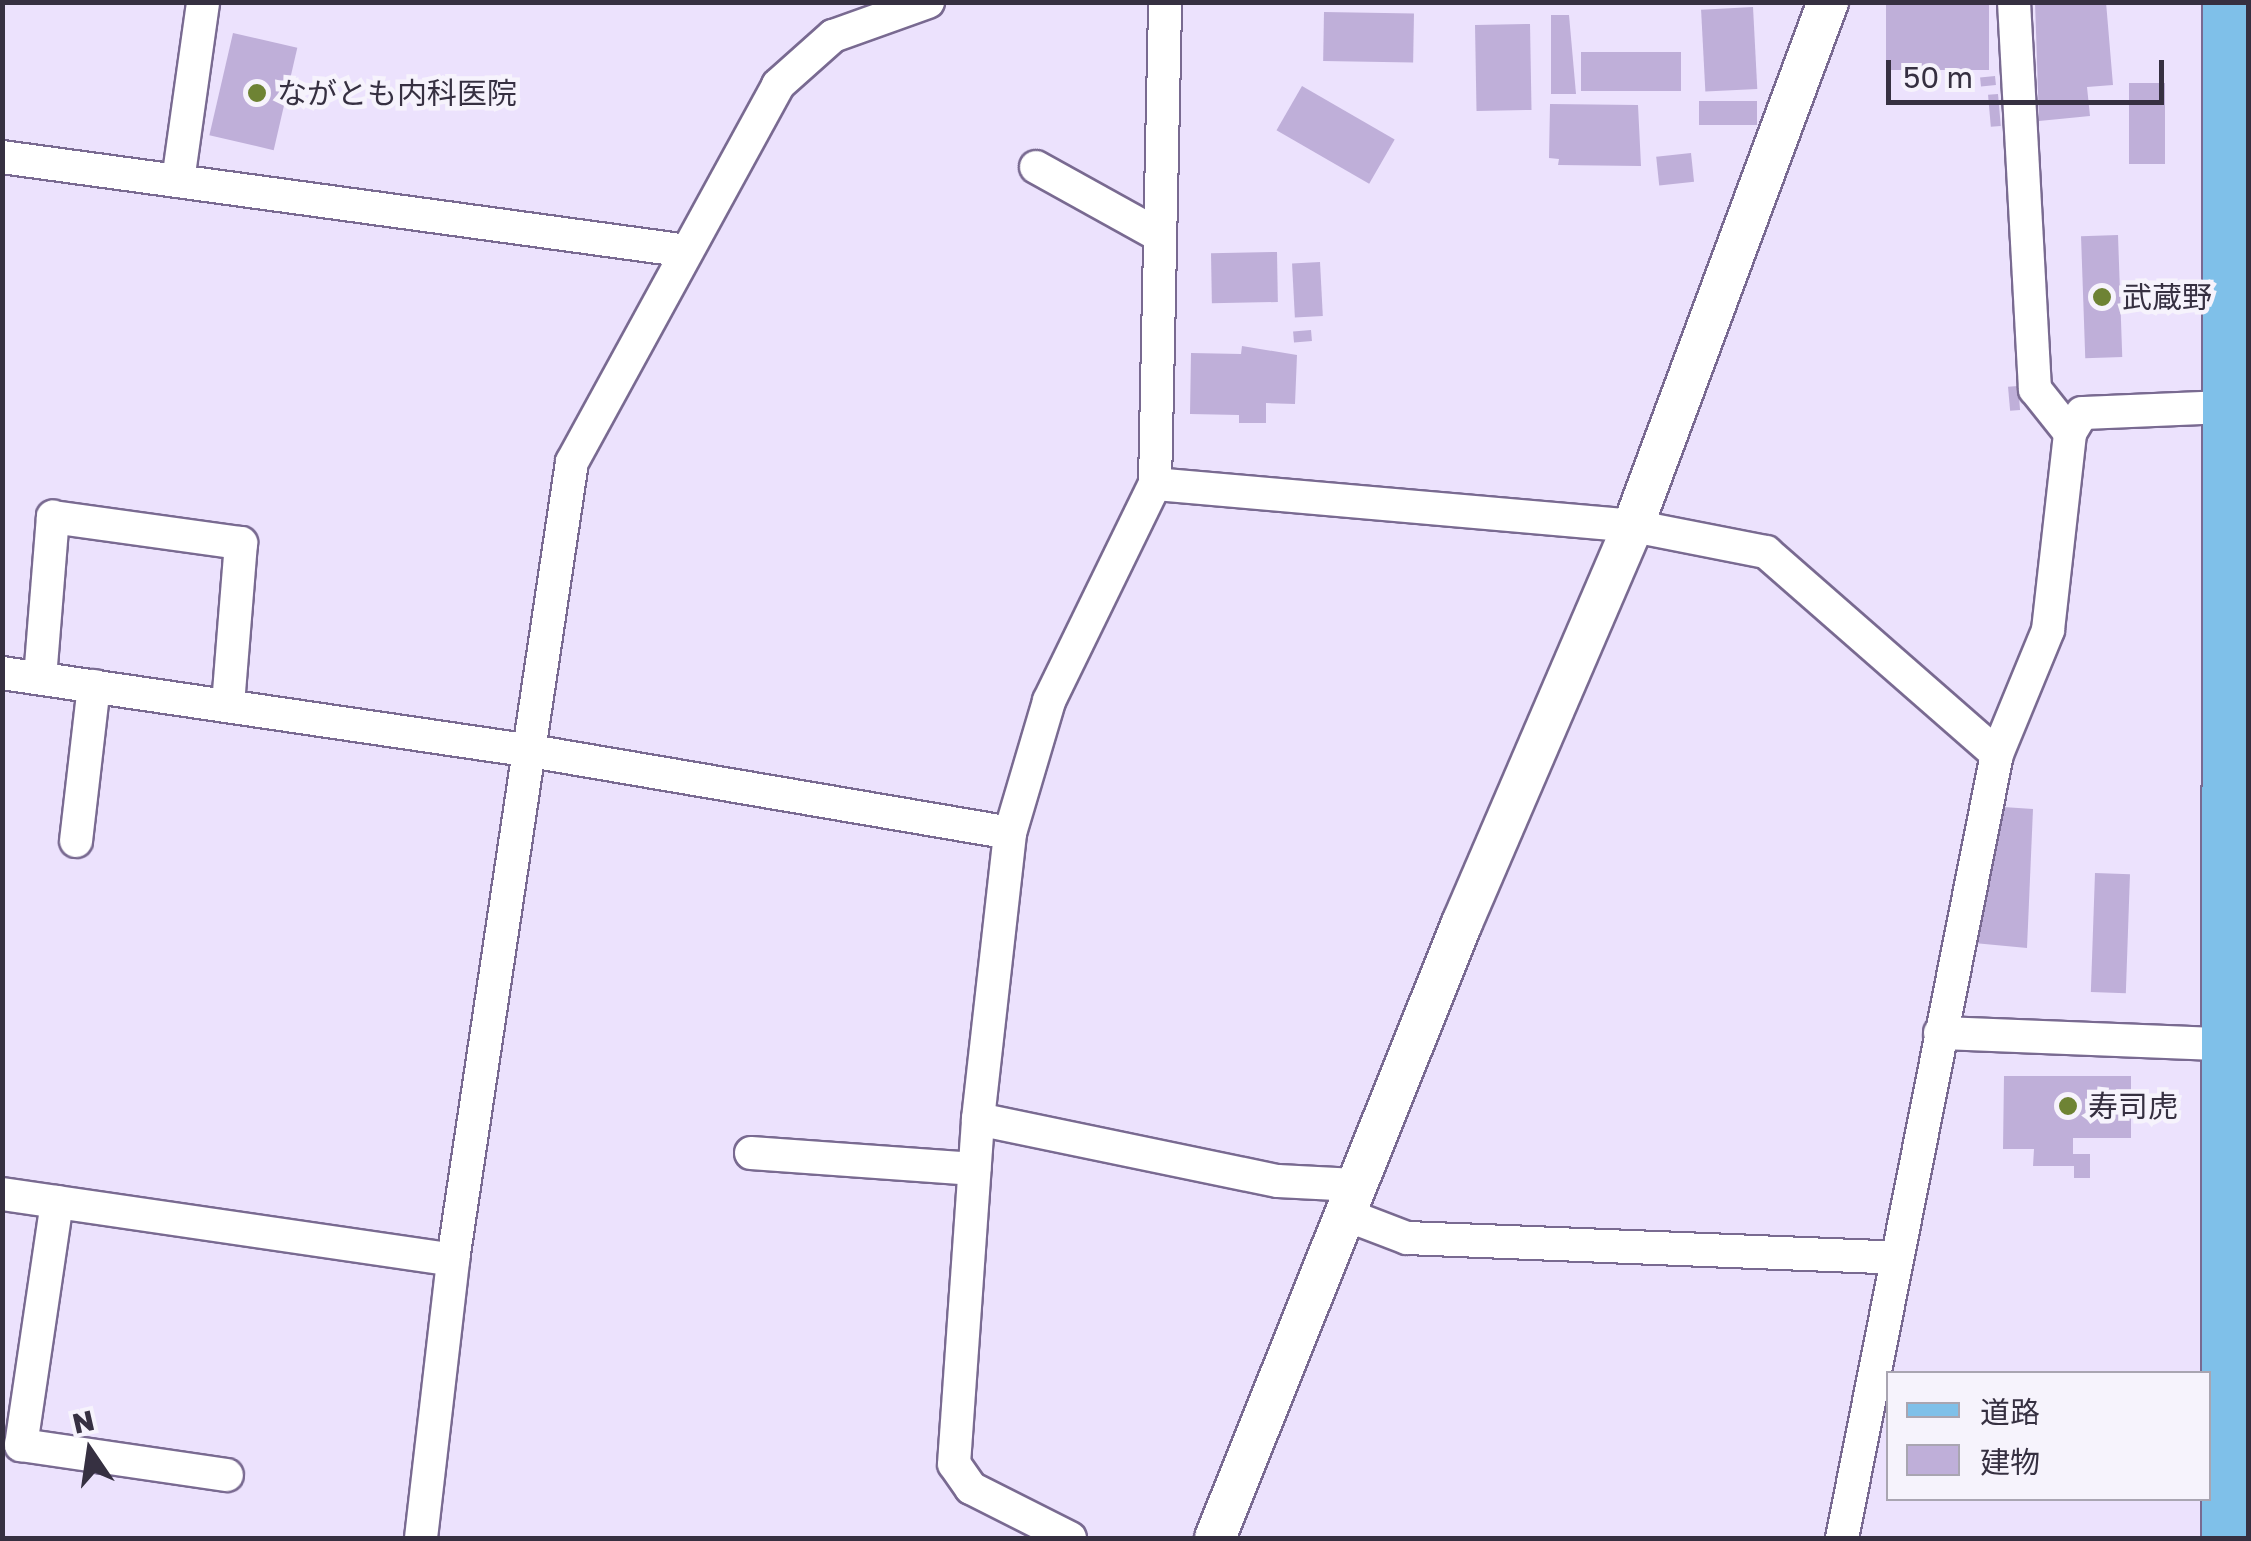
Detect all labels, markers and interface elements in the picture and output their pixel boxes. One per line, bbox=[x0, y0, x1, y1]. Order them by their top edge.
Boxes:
scale bar bbox=[1891, 40, 2168, 102]
text: 50 m bbox=[1903, 59, 1973, 95]
place label: ながとも内科医院 bbox=[277, 75, 517, 111]
marker: ながとも内科医院 bbox=[246, 82, 268, 104]
place label: 武蔵野 bbox=[2122, 279, 2212, 315]
marker: 武蔵野 bbox=[2091, 286, 2113, 308]
place label: 寿司虎 bbox=[2088, 1088, 2178, 1124]
marker: 寿司虎 bbox=[2057, 1095, 2079, 1117]
legend bbox=[1886, 1371, 2211, 1501]
text: 道路 bbox=[1980, 1394, 2040, 1430]
north arrow bbox=[40, 1401, 140, 1501]
text: N bbox=[69, 1403, 97, 1440]
text: 建物 bbox=[1980, 1444, 2040, 1480]

